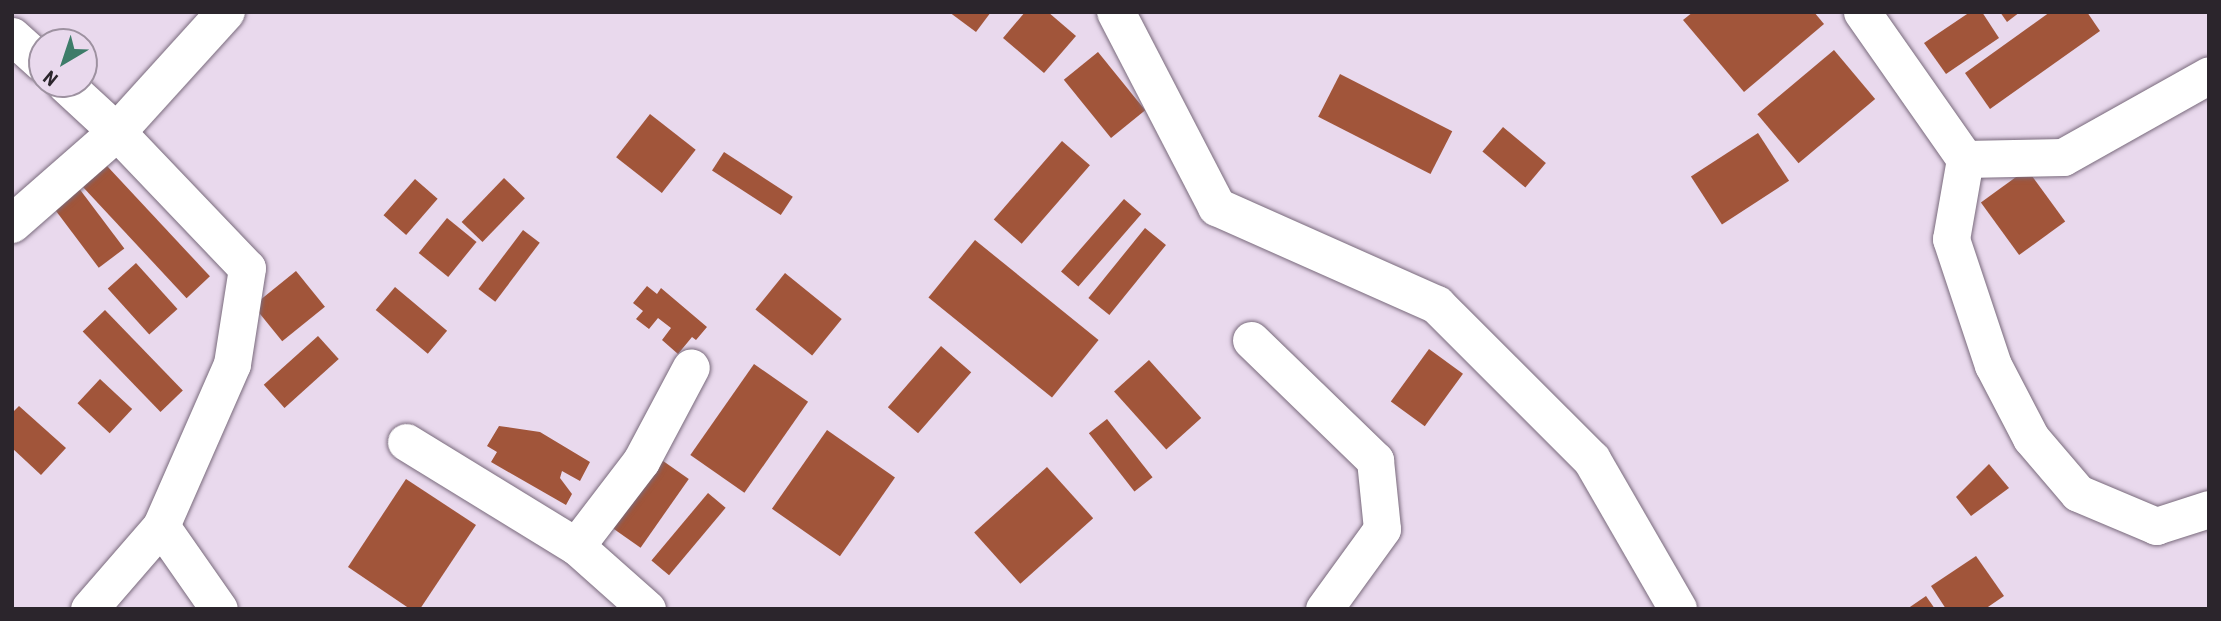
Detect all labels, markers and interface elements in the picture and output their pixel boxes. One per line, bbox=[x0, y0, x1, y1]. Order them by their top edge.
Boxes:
north arrow bbox=[28, 28, 98, 98]
text: N bbox=[39, 66, 62, 91]

